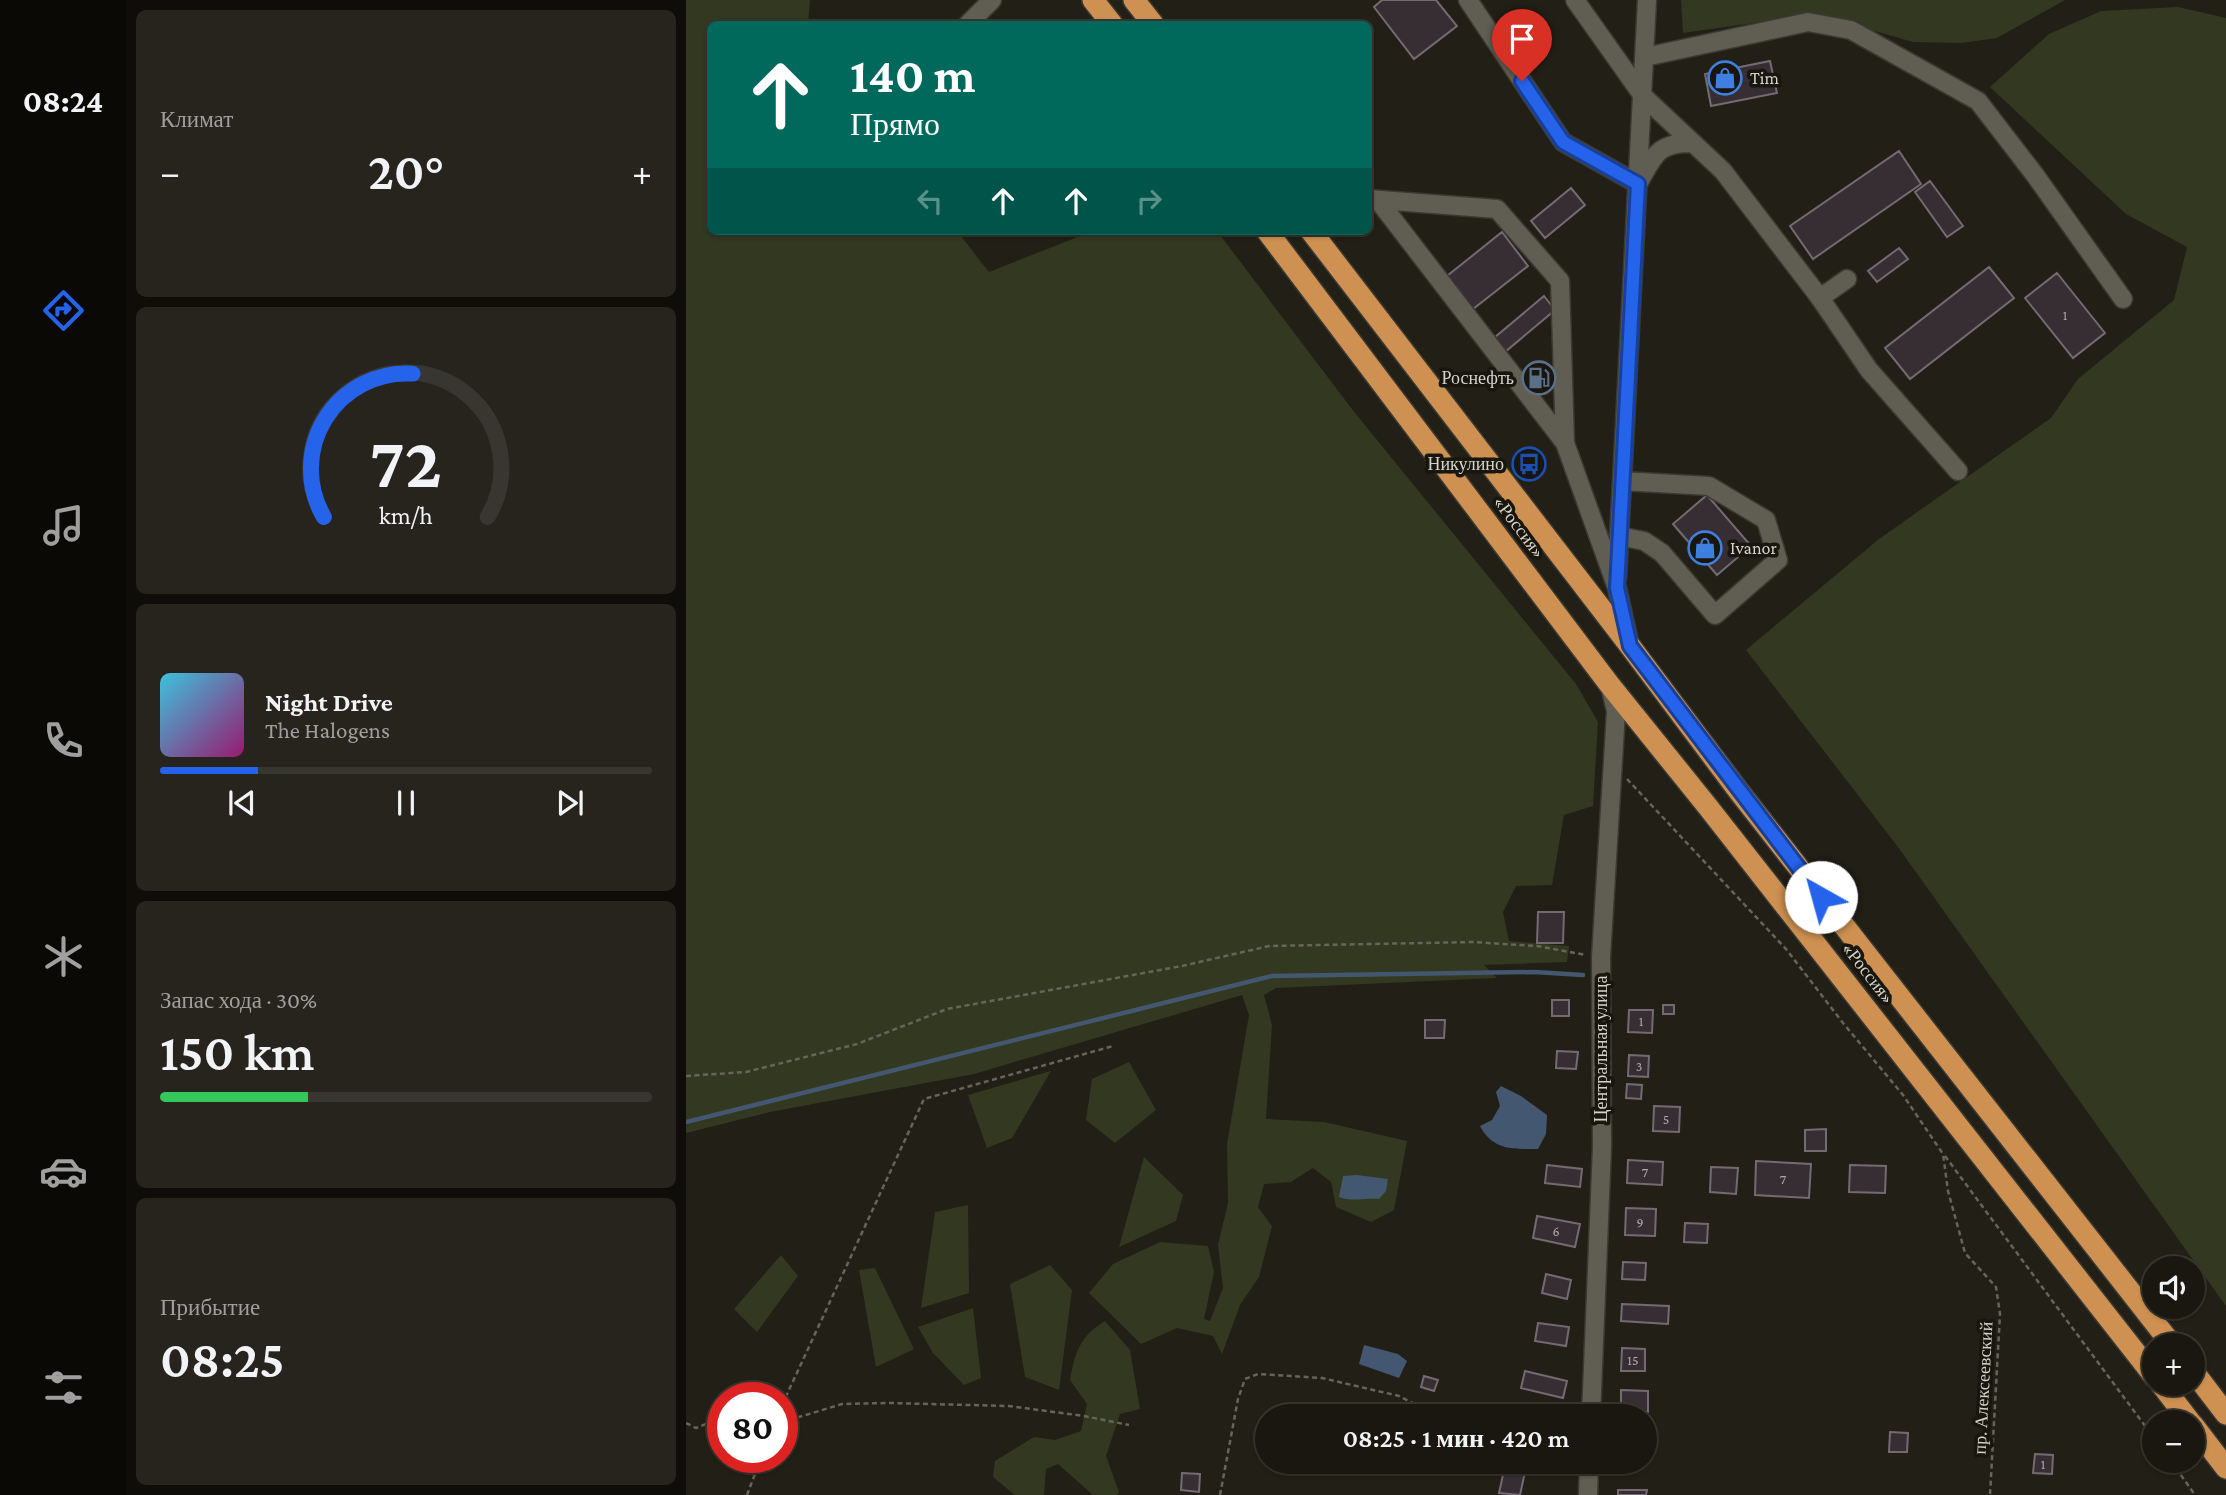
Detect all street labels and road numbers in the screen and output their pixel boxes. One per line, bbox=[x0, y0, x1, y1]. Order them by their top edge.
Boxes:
street label: «Россия» bbox=[1489, 492, 1549, 562]
street label: «Россия» bbox=[1838, 938, 1898, 1008]
street label: Центральная улица bbox=[1591, 976, 1611, 1122]
street label: пр. Алексеевский bbox=[1970, 1321, 1996, 1455]

